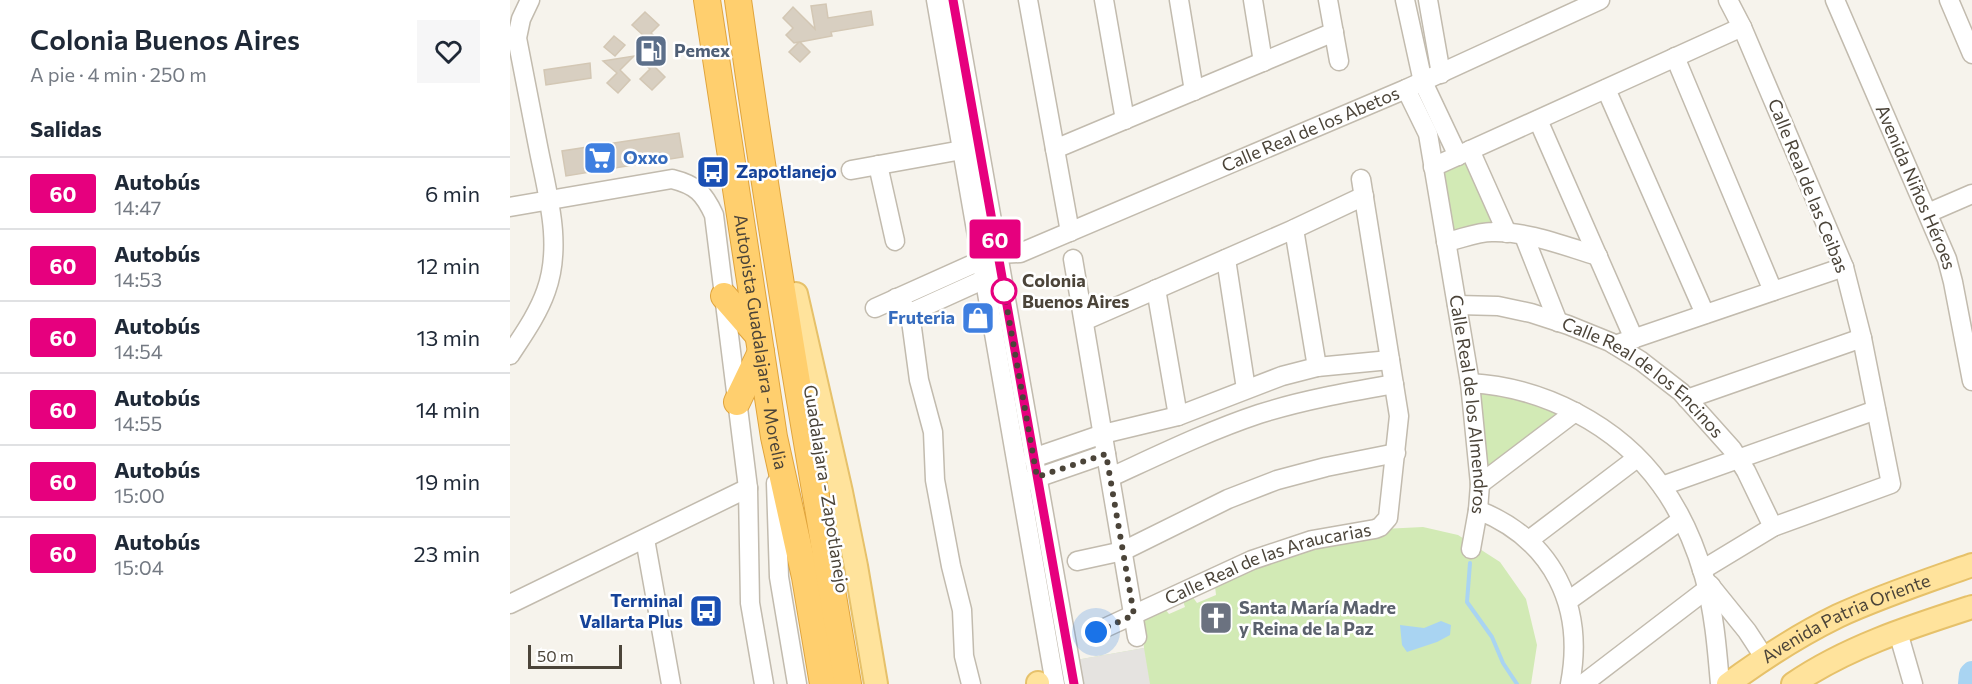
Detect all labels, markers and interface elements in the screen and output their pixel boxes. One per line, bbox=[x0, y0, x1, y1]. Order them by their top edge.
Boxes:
button: heart bbox=[417, 20, 480, 83]
text: Colonia Buenos Aires bbox=[30, 22, 300, 56]
fuel station icon: Pemex bbox=[633, 33, 669, 69]
place label: Pemex bbox=[674, 39, 730, 61]
text: A pie · 4 min · 250 m bbox=[30, 62, 207, 86]
street label: Calle Real de los Abetos bbox=[1218, 81, 1402, 176]
street label: Calle Real de las Ceibas bbox=[1764, 95, 1854, 276]
street label: Avenida Niños Héroes bbox=[1872, 101, 1961, 272]
text: Salidas bbox=[30, 115, 102, 142]
supermarket icon: Oxxo bbox=[582, 140, 618, 176]
place label: Oxxo bbox=[623, 146, 668, 168]
bus stop icon: Zapotlanejo bbox=[695, 154, 731, 190]
place label: Zapotlanejo bbox=[736, 160, 837, 182]
text: Autobús bbox=[114, 168, 200, 195]
text: 6 min bbox=[425, 180, 480, 207]
text: 60 bbox=[50, 181, 76, 206]
text: 14:47 bbox=[114, 195, 161, 219]
street label: Autopista Guadalajara - Morelia bbox=[730, 212, 793, 472]
line badge: 60 bbox=[968, 220, 1022, 258]
text: 60 bbox=[982, 227, 1008, 252]
text: Autobús bbox=[114, 240, 200, 267]
text: 12 min bbox=[417, 252, 480, 279]
text: 60 bbox=[50, 253, 76, 278]
text: 14:53 bbox=[114, 267, 162, 291]
place label: Colonia Buenos Aires bbox=[1022, 269, 1129, 312]
marker: Colonia Buenos Aires bbox=[991, 278, 1017, 304]
street label: Calle Real de los Almendros bbox=[1445, 293, 1492, 516]
shop icon: Fruteria bbox=[960, 300, 996, 336]
place label: Fruteria bbox=[888, 306, 955, 328]
text: Autobús bbox=[114, 312, 200, 339]
street label: Calle Real de los Encinos bbox=[1559, 312, 1729, 442]
text: 13 min bbox=[416, 324, 480, 351]
text: 60 bbox=[50, 325, 76, 350]
text: 14:54 bbox=[114, 339, 163, 363]
street label: Guadalajara - Zapotlanejo bbox=[800, 383, 854, 595]
text: Autobús bbox=[114, 384, 200, 411]
text: 14 min bbox=[416, 396, 480, 423]
text: 60 bbox=[50, 397, 76, 422]
text: 14:55 bbox=[114, 411, 162, 435]
text: Autobús bbox=[114, 456, 200, 483]
text: 19 min bbox=[416, 468, 480, 495]
text: 60 bbox=[50, 469, 76, 494]
text: 15:00 bbox=[114, 483, 165, 507]
street label: Calle Real de las Araucarias bbox=[1161, 518, 1373, 609]
text: Autobús bbox=[114, 528, 200, 555]
text: 23 min bbox=[414, 540, 480, 567]
text: 60 bbox=[50, 541, 76, 566]
text: 15:04 bbox=[114, 555, 164, 579]
street label: Avenida Patria Oriente bbox=[1757, 569, 1933, 667]
place label: Terminal Vallarta Plus bbox=[579, 589, 683, 632]
bus stop icon: Terminal Vallarta Plus bbox=[688, 593, 724, 629]
place label: Santa María Madre y Reina de la Paz bbox=[1239, 596, 1396, 639]
church icon: Santa María Madre y Reina de la Paz bbox=[1198, 600, 1234, 636]
your location bbox=[1081, 617, 1111, 647]
scale bar bbox=[528, 642, 622, 670]
text: 50 m bbox=[537, 646, 574, 665]

